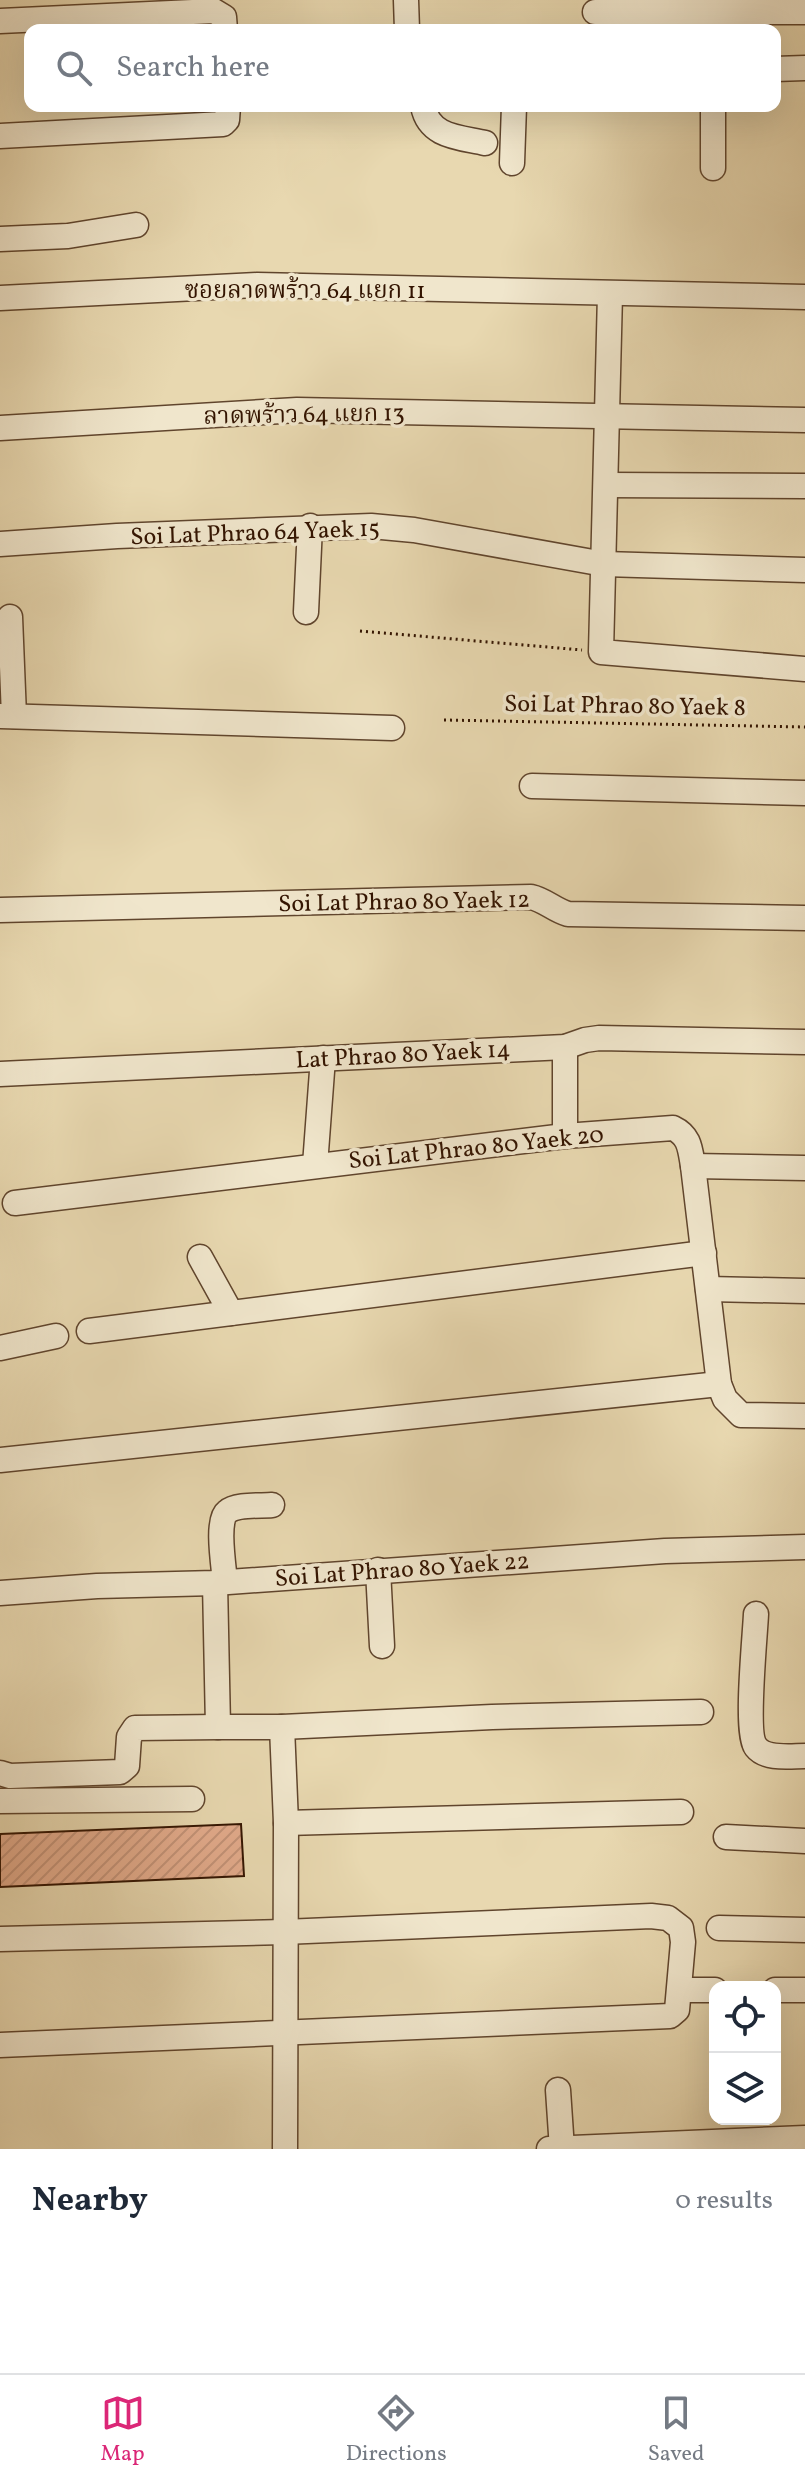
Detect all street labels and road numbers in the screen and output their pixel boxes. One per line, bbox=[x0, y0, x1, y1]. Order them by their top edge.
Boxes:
street label: ซอยลาดพร้าว 64 แยก 11 bbox=[184, 275, 426, 309]
street label: ลาดพร้าว 64 แยก 13 bbox=[203, 397, 405, 435]
street label: Soi Lat Phrao 64 Yaek 15 bbox=[130, 513, 380, 555]
street label: Soi Lat Phrao 80 Yaek 8 bbox=[504, 688, 746, 726]
street label: Soi Lat Phrao 80 Yaek 12 bbox=[278, 884, 530, 922]
street label: Lat Phrao 80 Yaek 14 bbox=[295, 1033, 511, 1079]
street label: Soi Lat Phrao 80 Yaek 20 bbox=[347, 1119, 606, 1179]
street label: Soi Lat Phrao 80 Yaek 22 bbox=[274, 1545, 531, 1597]

